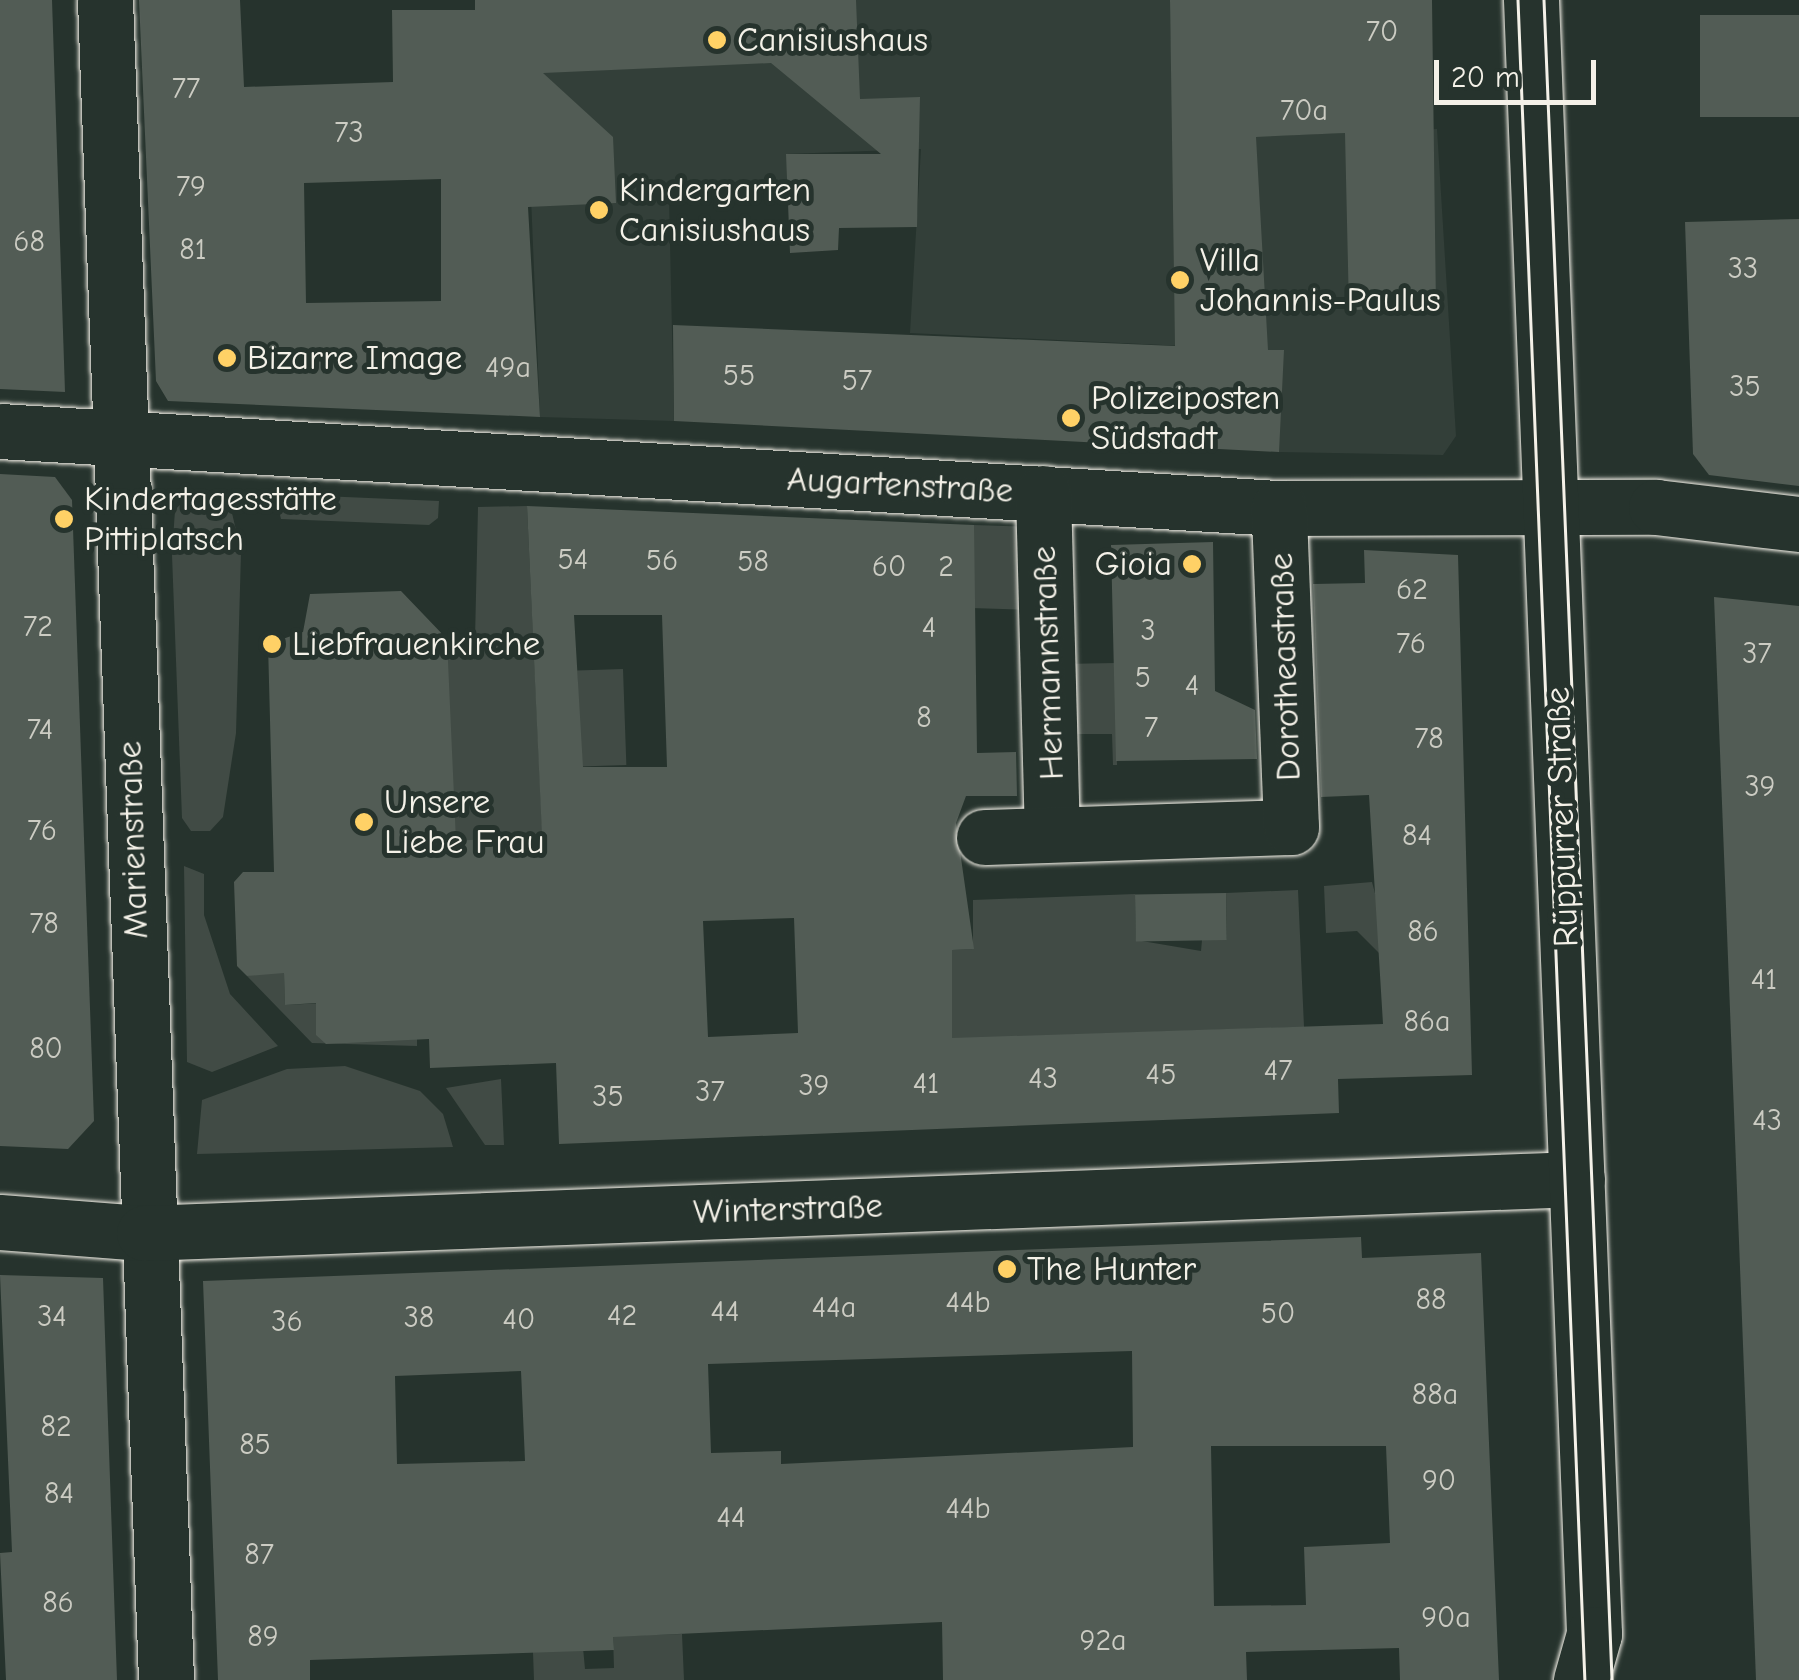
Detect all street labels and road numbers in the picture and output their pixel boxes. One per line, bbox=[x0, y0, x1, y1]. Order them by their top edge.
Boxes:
street label: Augartenstraße bbox=[786, 458, 1014, 512]
street label: Hermannstraße bbox=[1023, 545, 1073, 781]
street label: Dorotheastraße bbox=[1260, 552, 1310, 782]
street label: Rüppurrer Straße bbox=[1536, 686, 1588, 948]
street label: Marienstraße bbox=[109, 740, 157, 940]
street label: Winterstraße bbox=[692, 1185, 884, 1233]

